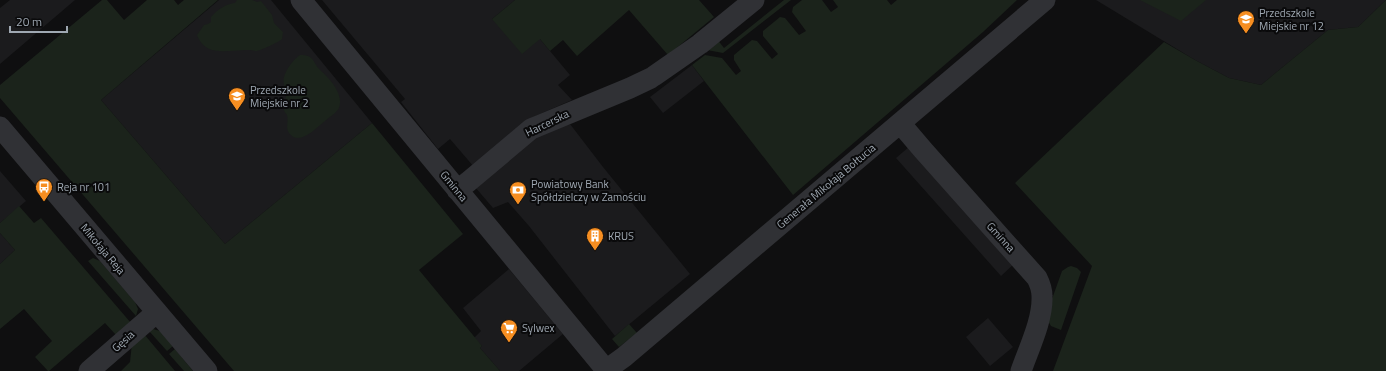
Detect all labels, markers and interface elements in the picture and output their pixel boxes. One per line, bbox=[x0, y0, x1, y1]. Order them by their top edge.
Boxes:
place label: Przedszkole Miejskie nr 12 bbox=[1259, 5, 1324, 34]
scale bar bbox=[10, 8, 67, 34]
school or university icon: Przedszkole Miejskie nr 12 bbox=[1236, 9, 1256, 34]
text: 20 m bbox=[16, 12, 42, 31]
place label: Przedszkole Miejskie nr 2 bbox=[250, 82, 309, 111]
school or university icon: Przedszkole Miejskie nr 2 bbox=[227, 86, 247, 111]
street label: Harcerska bbox=[523, 105, 572, 140]
street label: Generała Mikołaja Bołtucia bbox=[773, 139, 879, 232]
street label: Gminna bbox=[437, 167, 472, 205]
place label: Powiatowy Bank Spółdzielczy w Zamościu bbox=[531, 176, 646, 205]
bus stop icon: Reja nr 101 bbox=[34, 177, 54, 202]
place label: Reja nr 101 bbox=[57, 179, 110, 195]
bank icon: Powiatowy Bank Spółdzielczy w Zamościu bbox=[508, 180, 528, 205]
street label: Gminna bbox=[983, 218, 1019, 256]
street label: Mikołaja Reja bbox=[77, 220, 129, 278]
building icon: KRUS bbox=[585, 226, 605, 251]
place label: KRUS bbox=[608, 228, 634, 244]
supermarket icon: Sylwex bbox=[499, 318, 519, 343]
place label: Sylwex bbox=[522, 320, 555, 336]
street label: Gęsia bbox=[108, 326, 138, 355]

